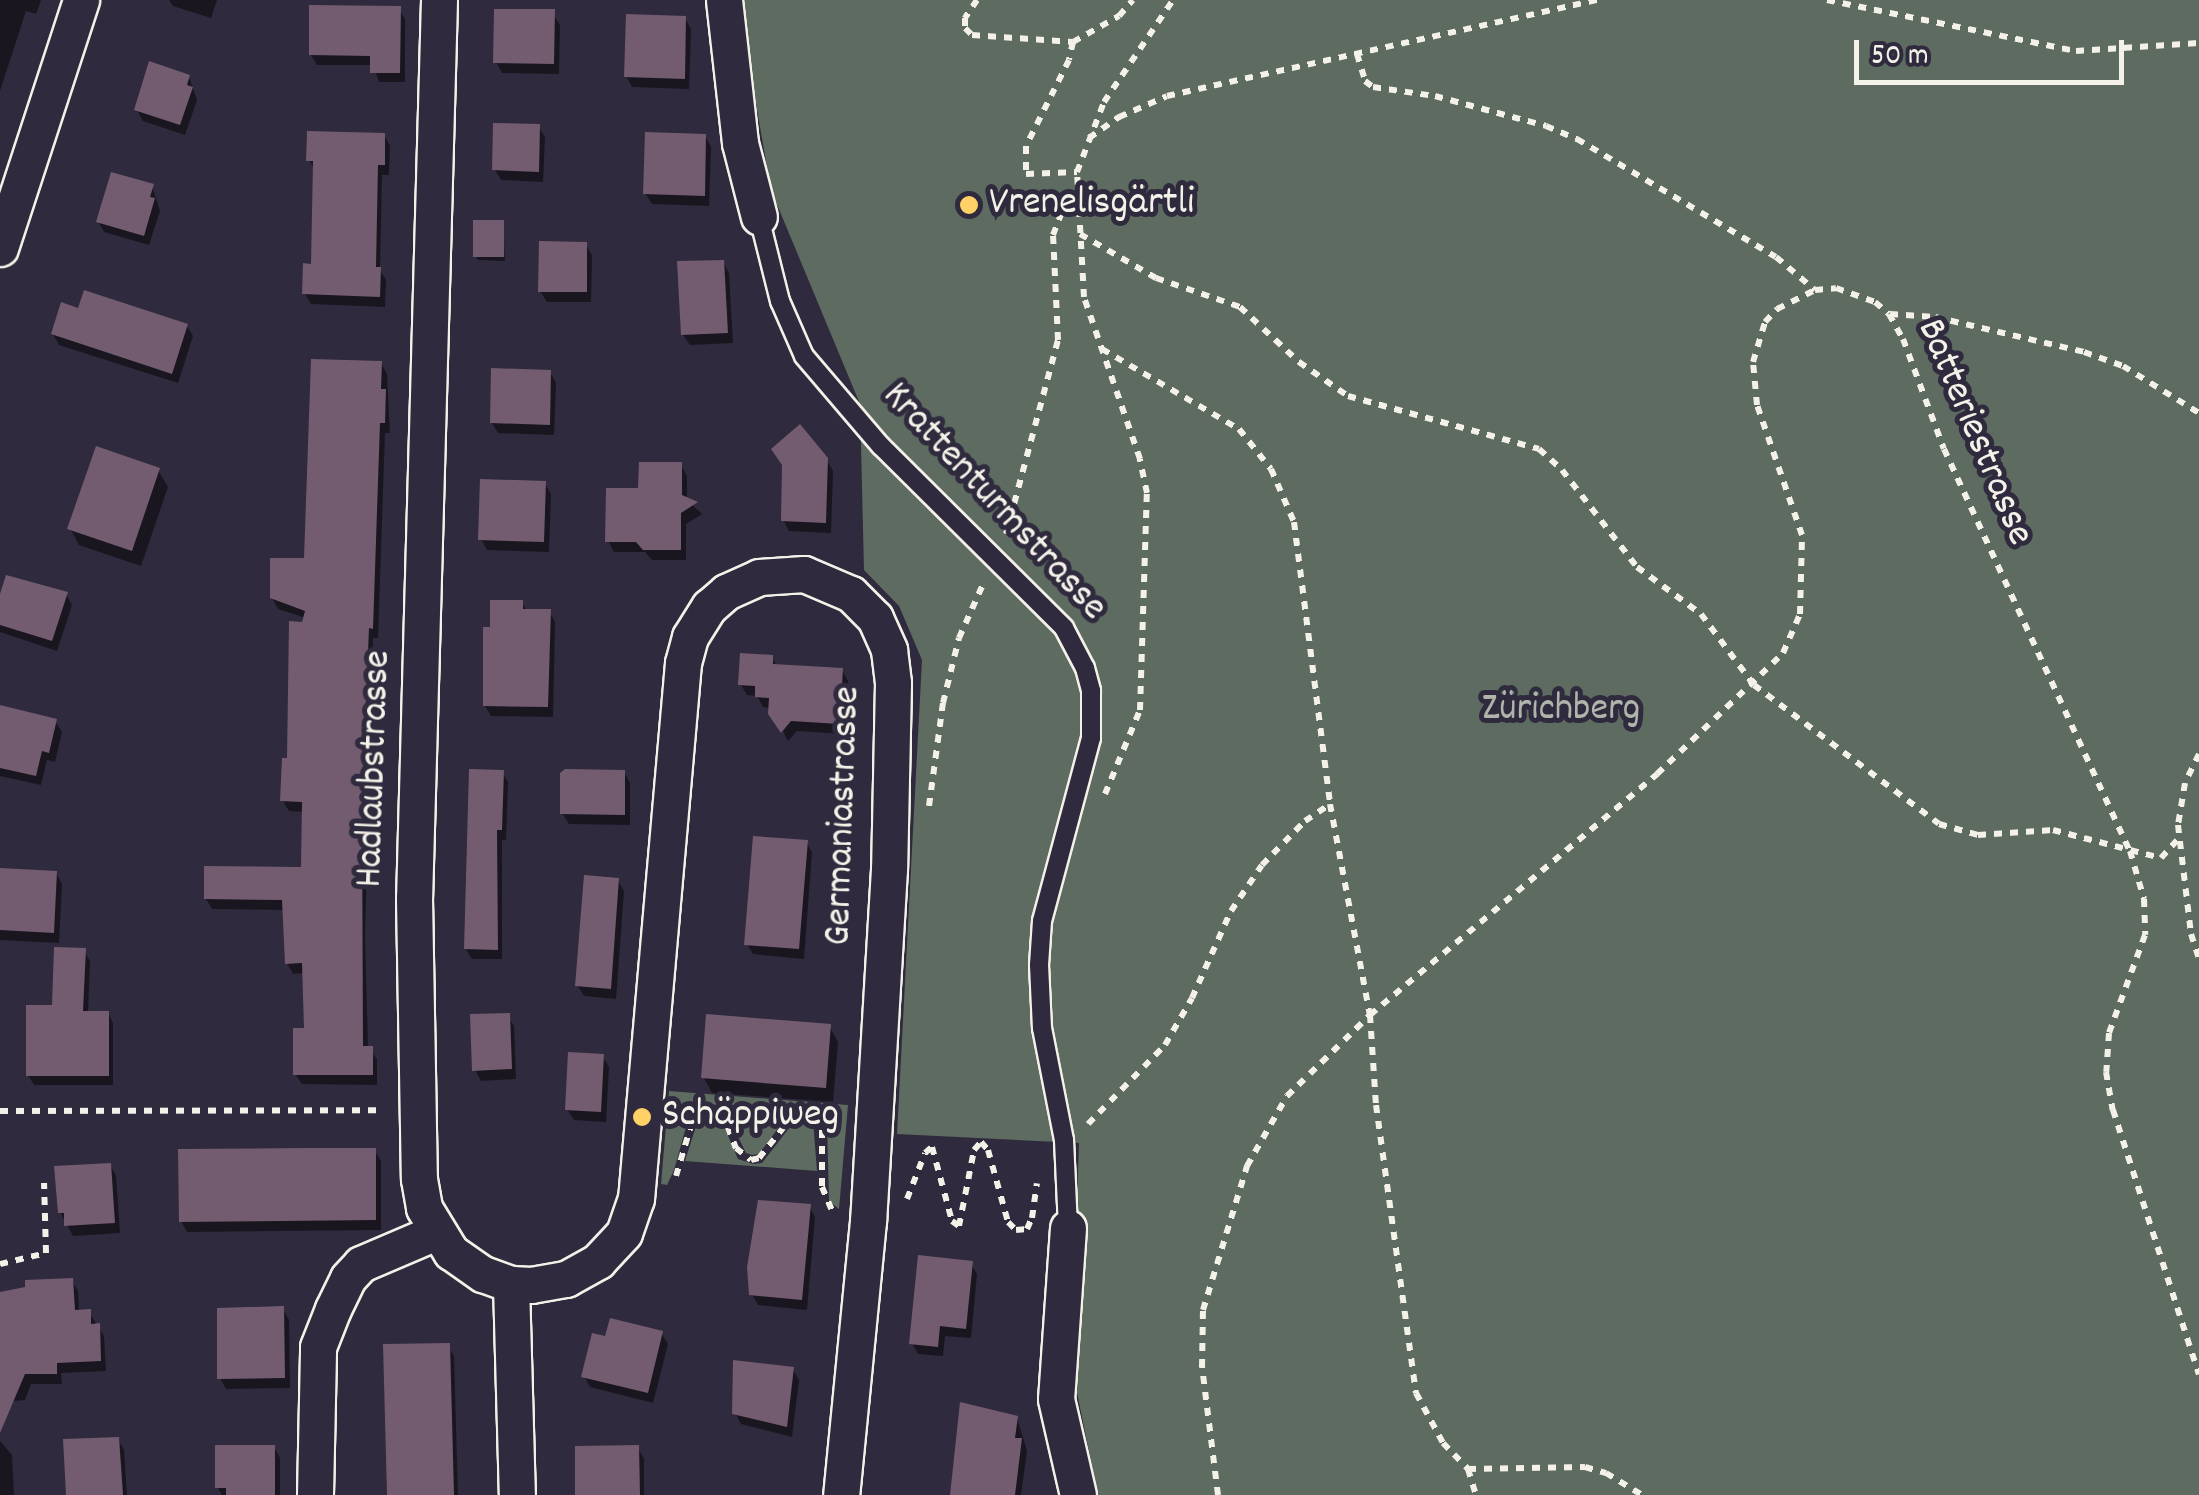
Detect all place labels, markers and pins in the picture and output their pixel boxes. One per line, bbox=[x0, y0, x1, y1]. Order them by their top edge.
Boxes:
place label: Vrenelisgärtli bbox=[989, 181, 1194, 229]
marker: Vrenelisgärtli bbox=[958, 194, 980, 216]
place label: Schäppiweg bbox=[662, 1093, 839, 1141]
marker: Schäppiweg bbox=[631, 1106, 653, 1128]

